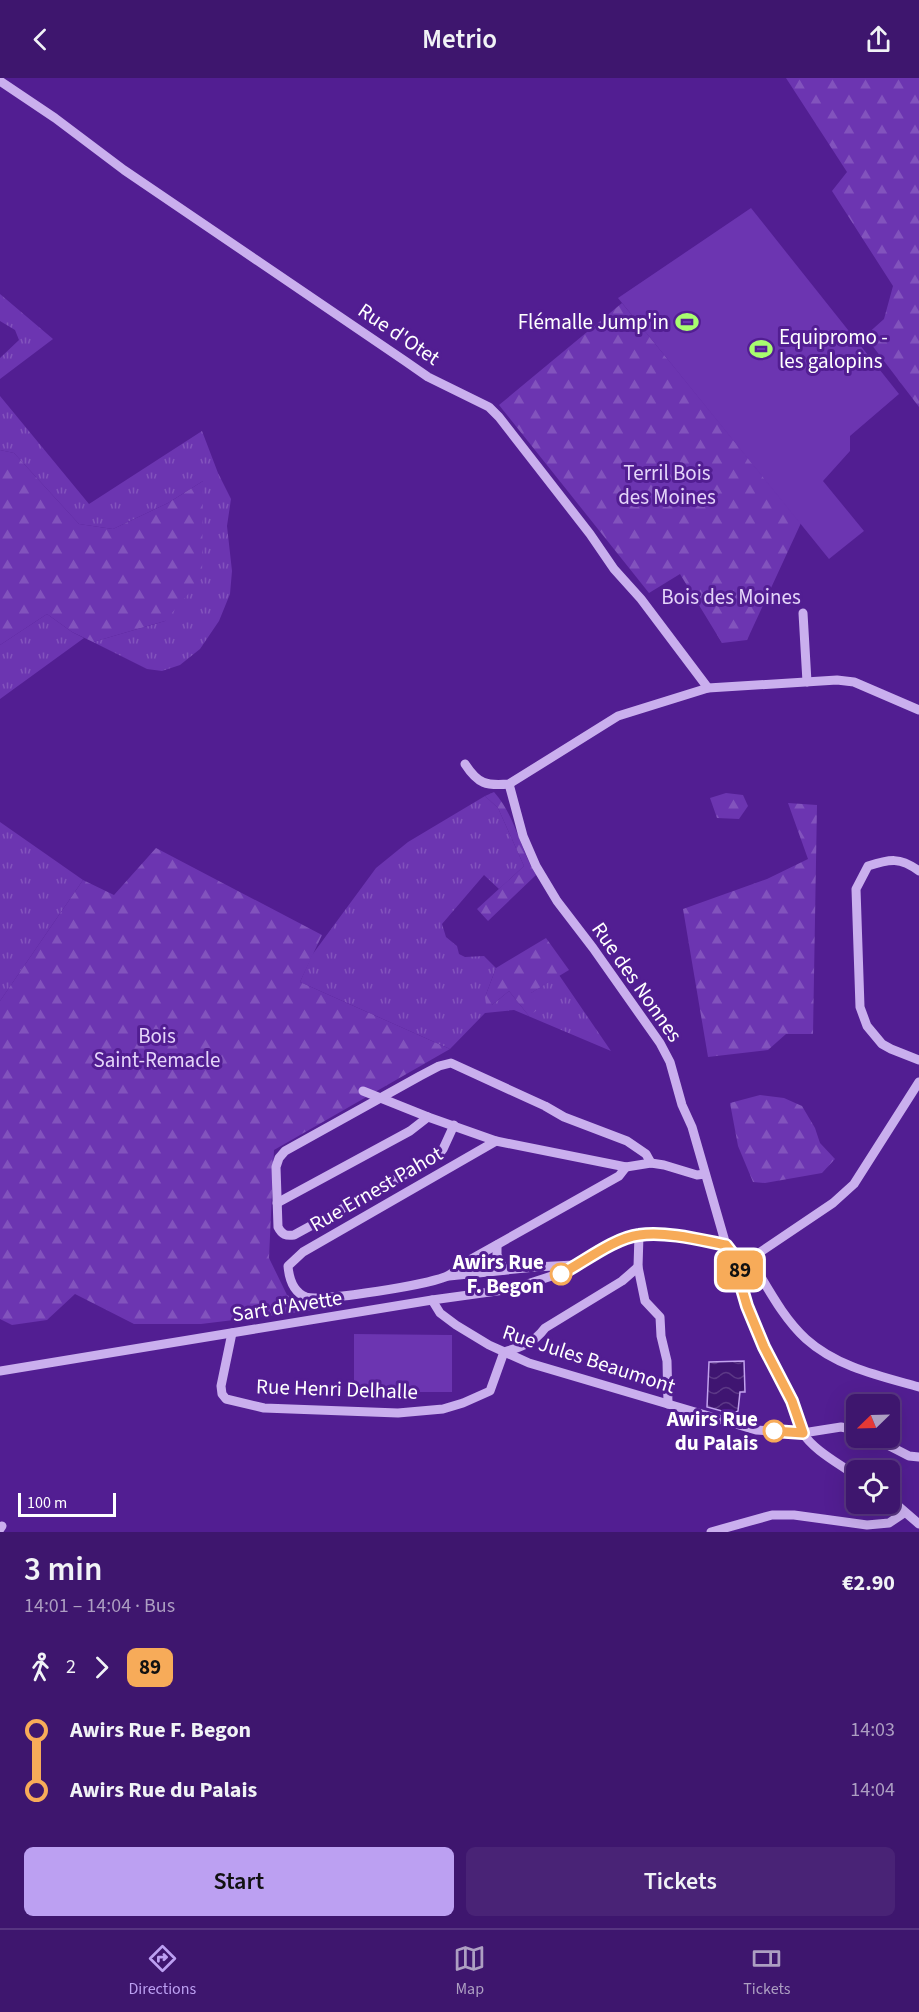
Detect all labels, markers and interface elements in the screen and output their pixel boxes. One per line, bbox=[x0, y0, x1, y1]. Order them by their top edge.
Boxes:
text: Metrio bbox=[422, 20, 497, 59]
icon: back bbox=[24, 23, 57, 56]
icon: share bbox=[862, 23, 895, 56]
street label: Rue d'Otet bbox=[352, 296, 446, 372]
place label: Flémalle Jump'in bbox=[518, 307, 669, 337]
sports icon: Flémalle Jump'in bbox=[674, 309, 700, 335]
place label: Equipromo - les galopins bbox=[779, 322, 888, 376]
sports icon: Equipromo - les galopins bbox=[748, 336, 774, 362]
park label: Terril Bois des Moines bbox=[618, 458, 716, 512]
park label: Bois des Moines bbox=[661, 582, 801, 612]
street label: Rue des Nonnes bbox=[584, 916, 690, 1048]
park label: Bois Saint-Remacle bbox=[93, 1021, 221, 1075]
street label: Rue Ernest Pahot bbox=[304, 1139, 448, 1239]
place label: Awirs Rue F. Begon bbox=[452, 1247, 544, 1301]
line badge: 89 bbox=[713, 1250, 767, 1290]
text: 89 bbox=[729, 1255, 751, 1285]
marker: Awirs Rue F. Begon bbox=[550, 1263, 572, 1285]
street label: Sart d'Avette bbox=[230, 1282, 344, 1330]
street label: Rue Jules Beaumont bbox=[499, 1317, 679, 1401]
street label: Rue Henri Delhalle bbox=[255, 1371, 419, 1407]
north arrow bbox=[846, 1394, 900, 1448]
map controls bbox=[846, 1394, 900, 1514]
place label: Awirs Rue du Palais bbox=[666, 1404, 758, 1458]
marker: Awirs Rue du Palais bbox=[763, 1420, 785, 1442]
button: locate bbox=[846, 1460, 900, 1514]
scale bar bbox=[18, 1490, 116, 1518]
text: 100 m bbox=[27, 1492, 67, 1514]
text: 3 min bbox=[24, 1546, 102, 1593]
text: €2.90 bbox=[842, 1567, 895, 1599]
text: 14:01 – 14:04 · Bus bbox=[24, 1592, 175, 1620]
icon: walk bbox=[24, 1651, 57, 1684]
icon: forward bbox=[85, 1651, 118, 1684]
text: 89 bbox=[139, 1652, 161, 1682]
text: 2 bbox=[66, 1653, 76, 1681]
text: Awirs Rue F. Begon bbox=[70, 1714, 251, 1746]
text: 14:03 bbox=[850, 1716, 895, 1744]
text: Awirs Rue du Palais bbox=[70, 1774, 257, 1806]
text: 14:04 bbox=[850, 1776, 895, 1804]
button: Start bbox=[24, 1847, 454, 1916]
button: Tickets bbox=[466, 1847, 895, 1916]
tab: Directions bbox=[129, 1942, 196, 2000]
tab: Map bbox=[453, 1942, 486, 2000]
tab: Tickets bbox=[743, 1942, 790, 2000]

